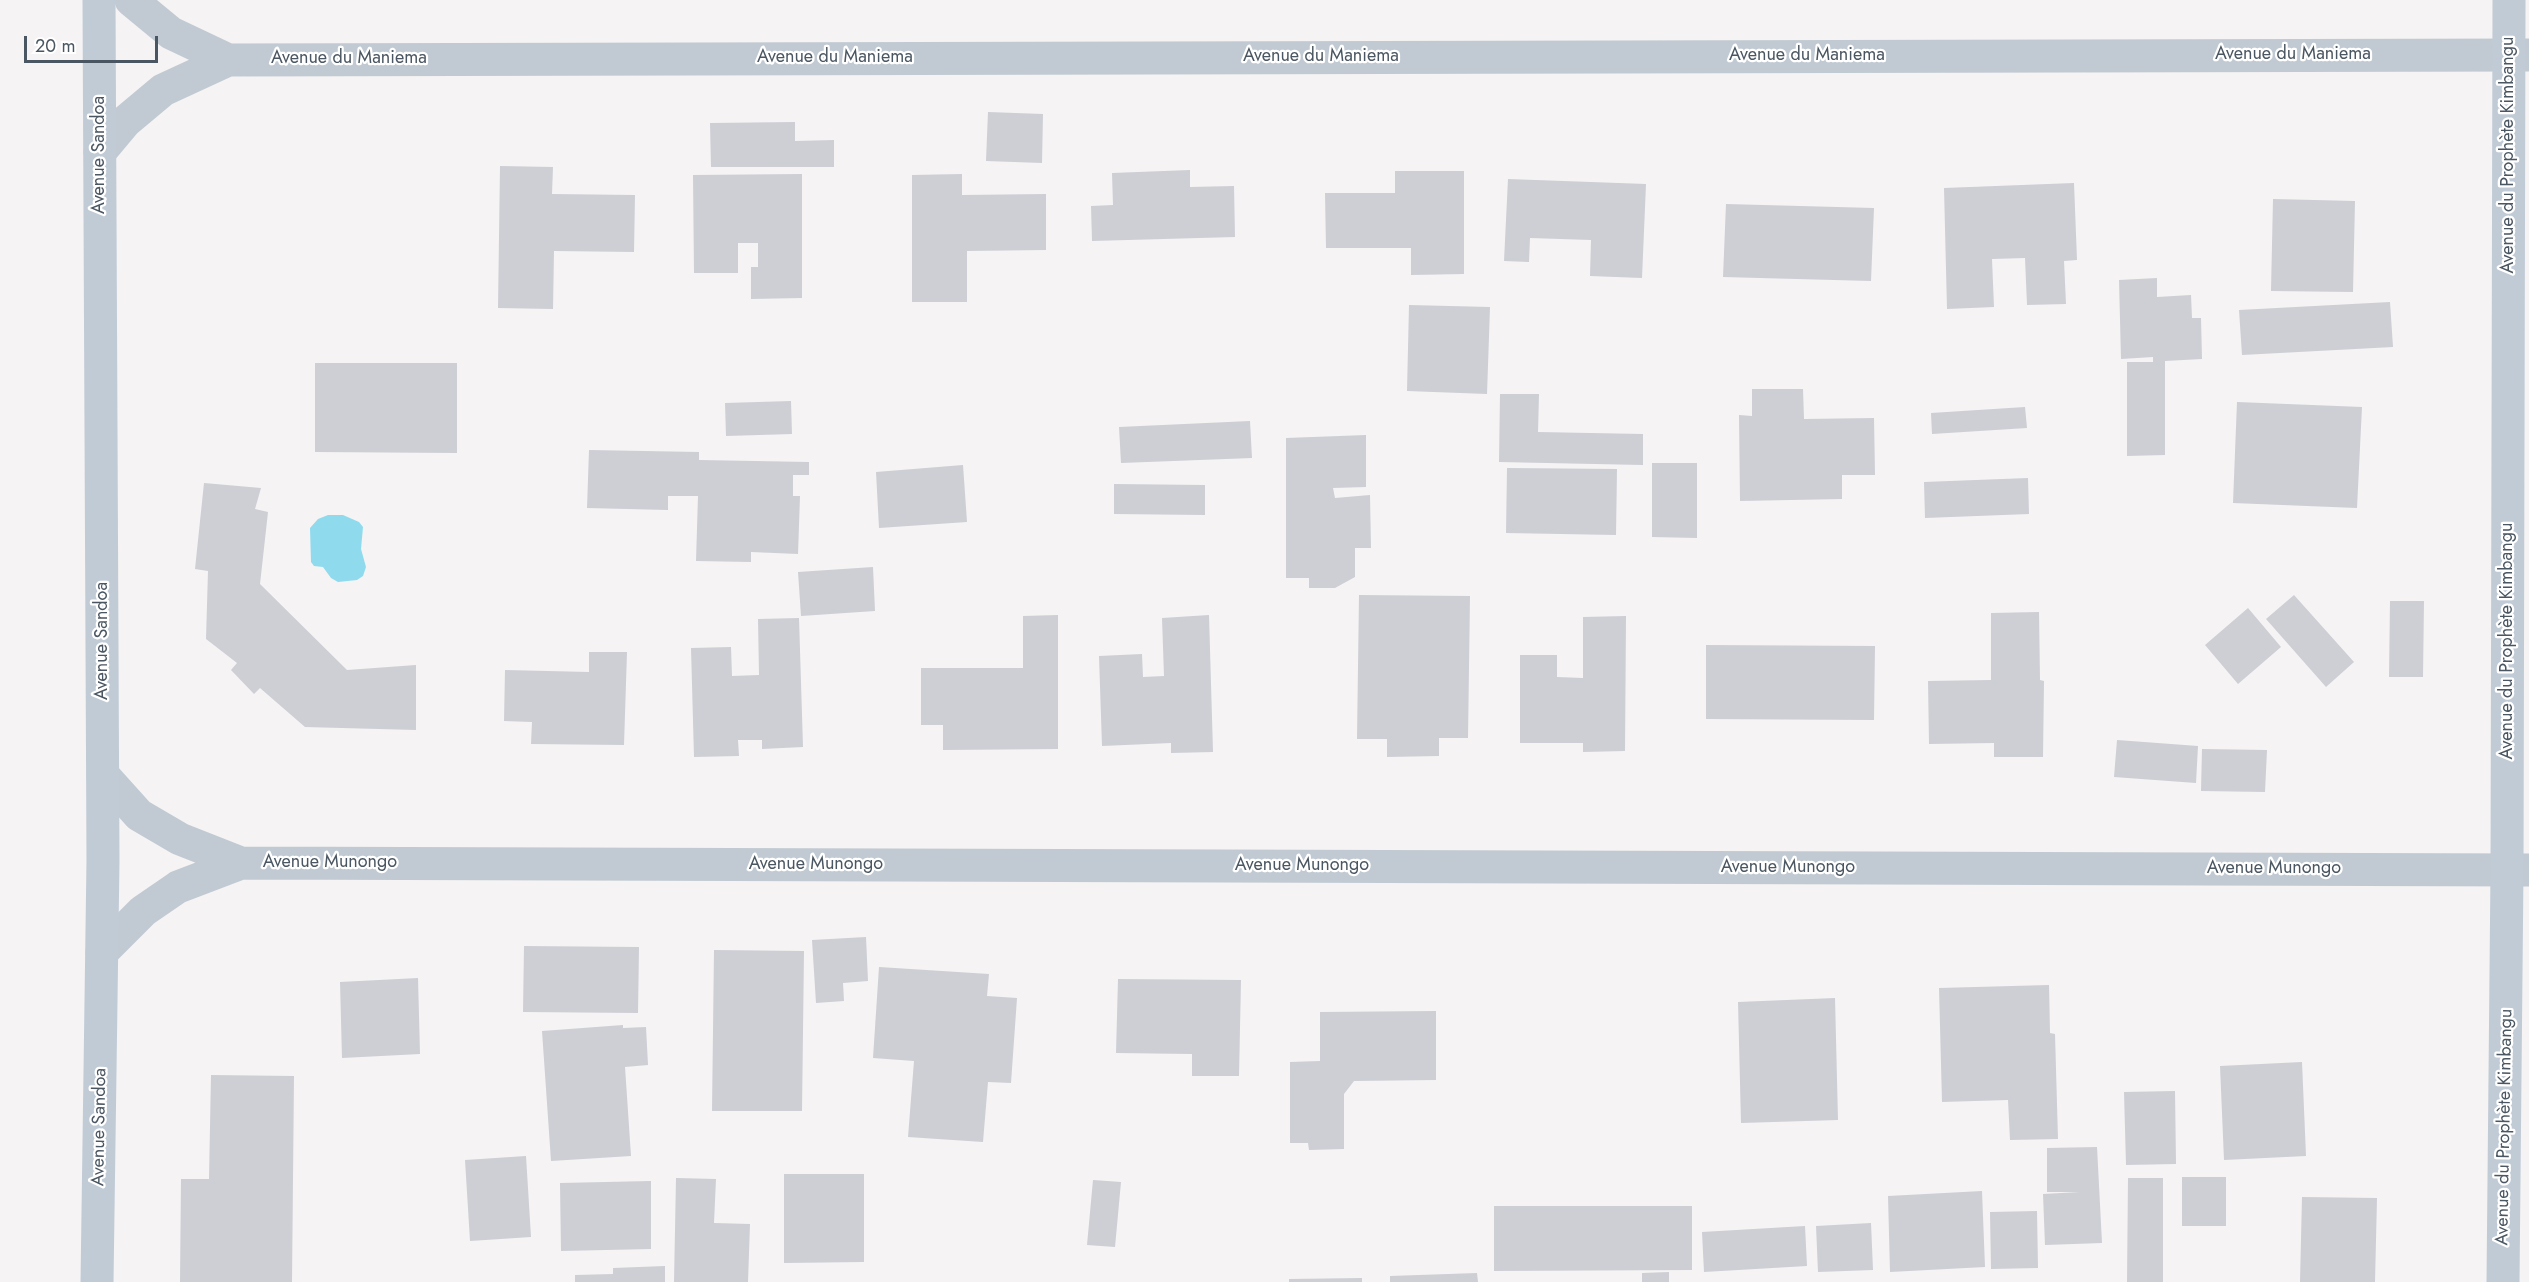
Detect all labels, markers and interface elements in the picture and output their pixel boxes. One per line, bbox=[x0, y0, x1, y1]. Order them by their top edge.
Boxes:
scale bar bbox=[27, 24, 160, 62]
text: 20 m bbox=[35, 33, 75, 59]
street label: Avenue du Prophète Kimbangu bbox=[2498, 37, 2520, 273]
street label: Avenue du Maniema bbox=[2215, 44, 2371, 66]
street label: Avenue du Maniema bbox=[1729, 45, 1885, 67]
street label: Avenue du Maniema bbox=[1243, 46, 1399, 68]
street label: Avenue du Maniema bbox=[757, 47, 913, 69]
street label: Avenue du Maniema bbox=[271, 48, 427, 70]
street label: Avenue Sandoa bbox=[89, 96, 111, 214]
street label: Avenue du Prophète Kimbangu bbox=[2497, 523, 2519, 759]
street label: Avenue Sandoa bbox=[92, 582, 114, 700]
street label: Avenue Munongo bbox=[263, 852, 397, 874]
street label: Avenue Munongo bbox=[749, 854, 883, 876]
street label: Avenue Munongo bbox=[1235, 855, 1369, 877]
street label: Avenue Munongo bbox=[1721, 857, 1855, 879]
street label: Avenue Munongo bbox=[2207, 858, 2341, 880]
street label: Avenue du Prophète Kimbangu bbox=[2492, 1008, 2518, 1246]
street label: Avenue Sandoa bbox=[88, 1068, 112, 1186]

